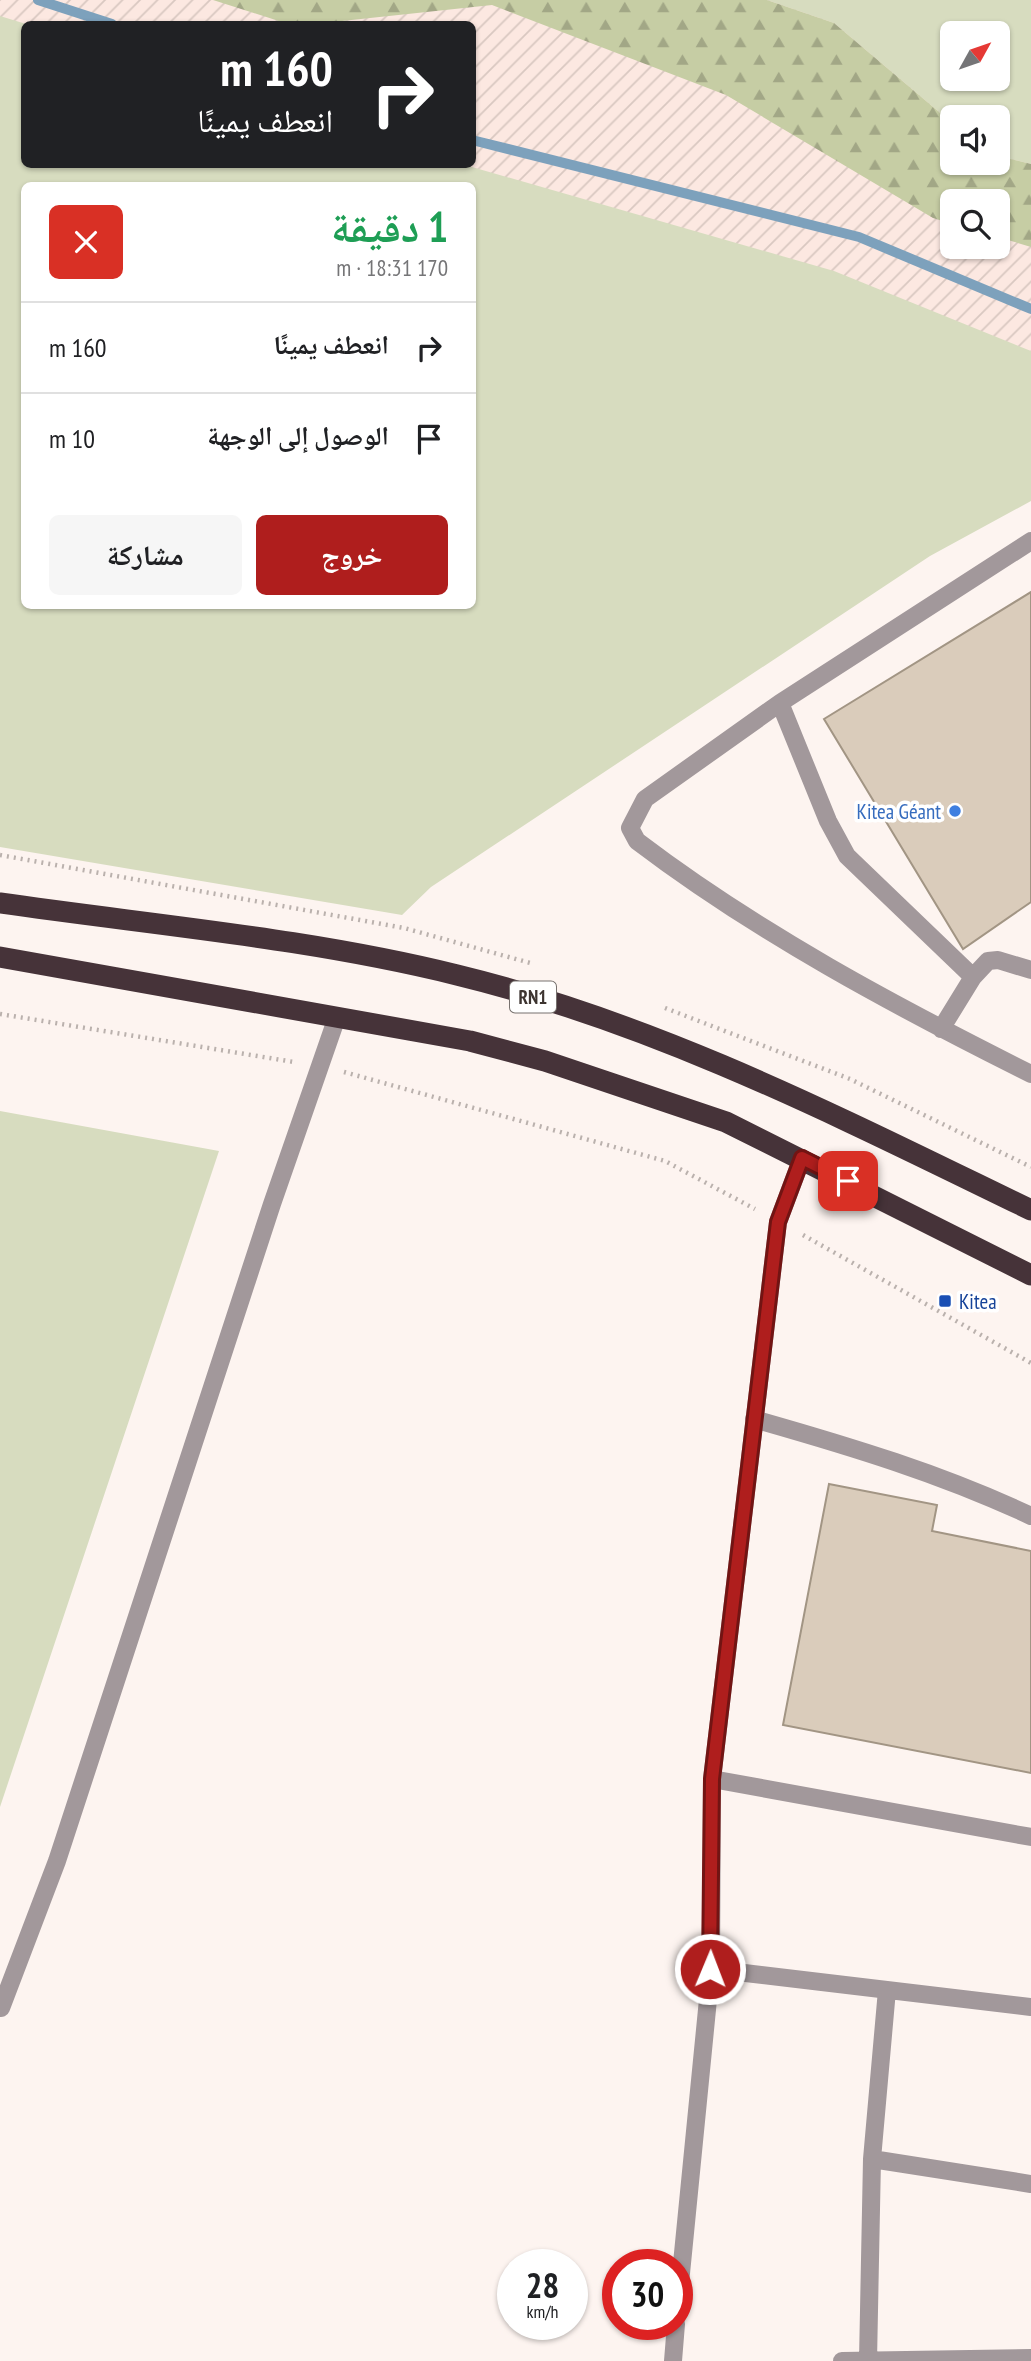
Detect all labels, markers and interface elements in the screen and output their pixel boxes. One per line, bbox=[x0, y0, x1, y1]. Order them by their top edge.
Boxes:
north arrow bbox=[940, 21, 1010, 91]
map controls bbox=[940, 21, 1010, 259]
text: 160 m bbox=[220, 36, 333, 100]
icon: right bbox=[357, 49, 448, 140]
text: انعطف يمينًا bbox=[197, 99, 333, 141]
button: sound bbox=[940, 105, 1010, 175]
button: search bbox=[940, 189, 1010, 259]
text: 1 دقيقة bbox=[331, 199, 448, 254]
button: close bbox=[49, 205, 123, 279]
text: 170 m · 18:31 bbox=[336, 253, 448, 282]
text: انعطف يمينًا bbox=[273, 328, 389, 361]
icon: right bbox=[410, 329, 448, 367]
text: 160 m bbox=[49, 331, 107, 364]
text: الوصول إلى الوجهة bbox=[207, 419, 389, 452]
icon: arrive bbox=[410, 420, 448, 458]
text: 10 m bbox=[49, 422, 95, 455]
button: مشاركة bbox=[49, 515, 242, 595]
button: خروج bbox=[256, 515, 448, 595]
place label: Kitea Géant bbox=[857, 798, 941, 825]
marker: Kitea Géant bbox=[947, 803, 963, 819]
road number: RN1 bbox=[510, 981, 556, 1012]
pin bbox=[818, 1151, 878, 1211]
icon: arrive bbox=[829, 1162, 867, 1200]
place label: Kitea bbox=[959, 1288, 997, 1315]
marker: Kitea bbox=[937, 1293, 953, 1309]
position arrow bbox=[673, 1932, 747, 2006]
speed limit sign: 30 bbox=[602, 2249, 693, 2340]
text: 28 bbox=[526, 2262, 559, 2308]
text: km/h bbox=[527, 2300, 558, 2323]

